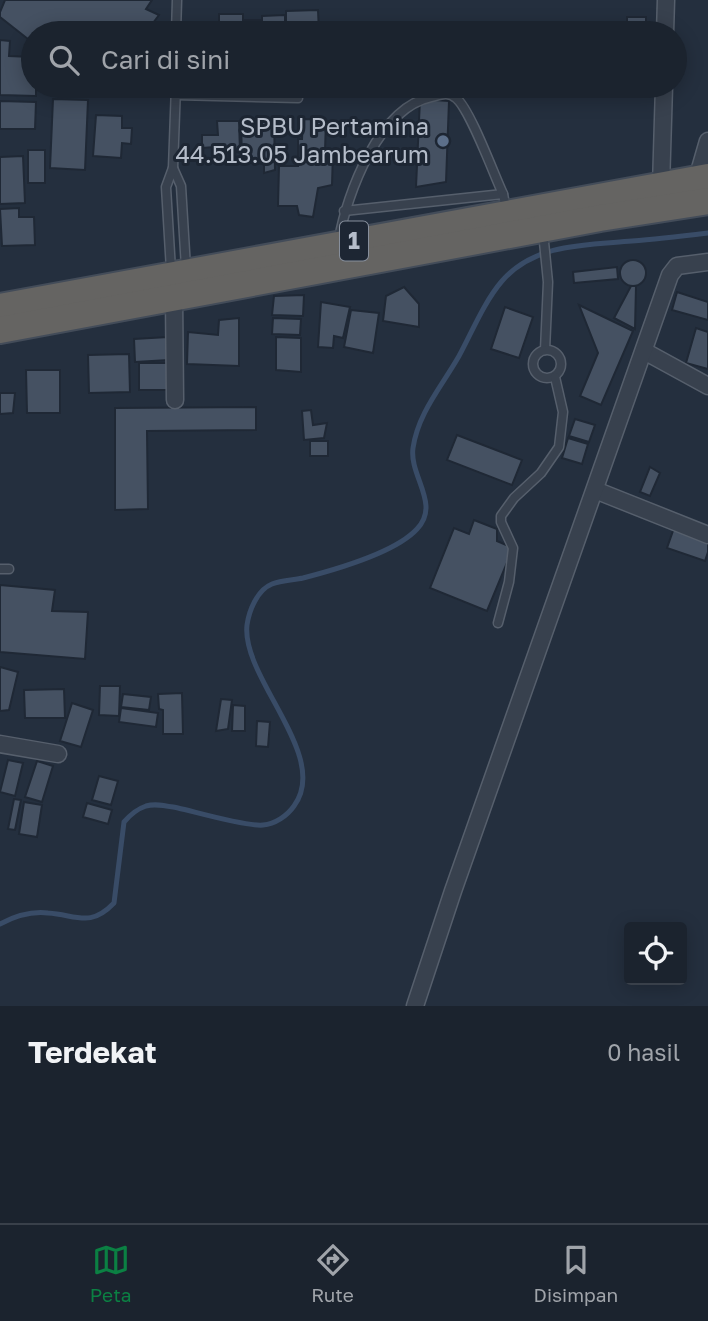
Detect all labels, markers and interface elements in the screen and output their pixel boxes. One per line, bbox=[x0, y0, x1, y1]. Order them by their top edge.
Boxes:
search box bbox=[21, 21, 687, 98]
icon: search bbox=[45, 41, 83, 79]
text: Cari di sini bbox=[101, 44, 230, 75]
place label: SPBU Pertamina 44.513.05 Jambearum bbox=[175, 111, 429, 168]
marker: SPBU Pertamina 44.513.05 Jambearum bbox=[435, 133, 451, 149]
road number: 1 bbox=[340, 222, 368, 260]
map controls bbox=[624, 922, 687, 985]
button: locate bbox=[624, 922, 687, 985]
text: Terdekat bbox=[28, 1034, 157, 1070]
text: 0 hasil bbox=[607, 1038, 680, 1066]
tab: Peta bbox=[90, 1241, 131, 1306]
tab: Rute bbox=[311, 1241, 354, 1306]
tab: Disimpan bbox=[534, 1241, 618, 1306]

